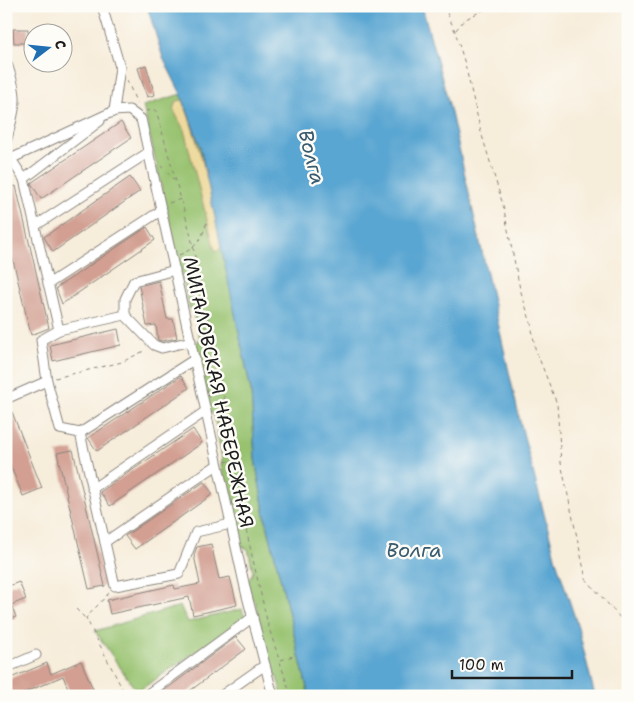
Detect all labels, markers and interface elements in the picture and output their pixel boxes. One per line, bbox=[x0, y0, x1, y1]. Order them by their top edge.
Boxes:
north arrow bbox=[22, 22, 72, 72]
text: С bbox=[51, 38, 70, 51]
water label: Волга bbox=[293, 127, 331, 187]
street label: МИГАЛОВСКАЯ НАБЕРЕЖНАЯ bbox=[178, 254, 259, 530]
water label: Волга bbox=[386, 537, 442, 563]
scale bar bbox=[452, 647, 572, 679]
text: 100 m bbox=[459, 655, 504, 675]

